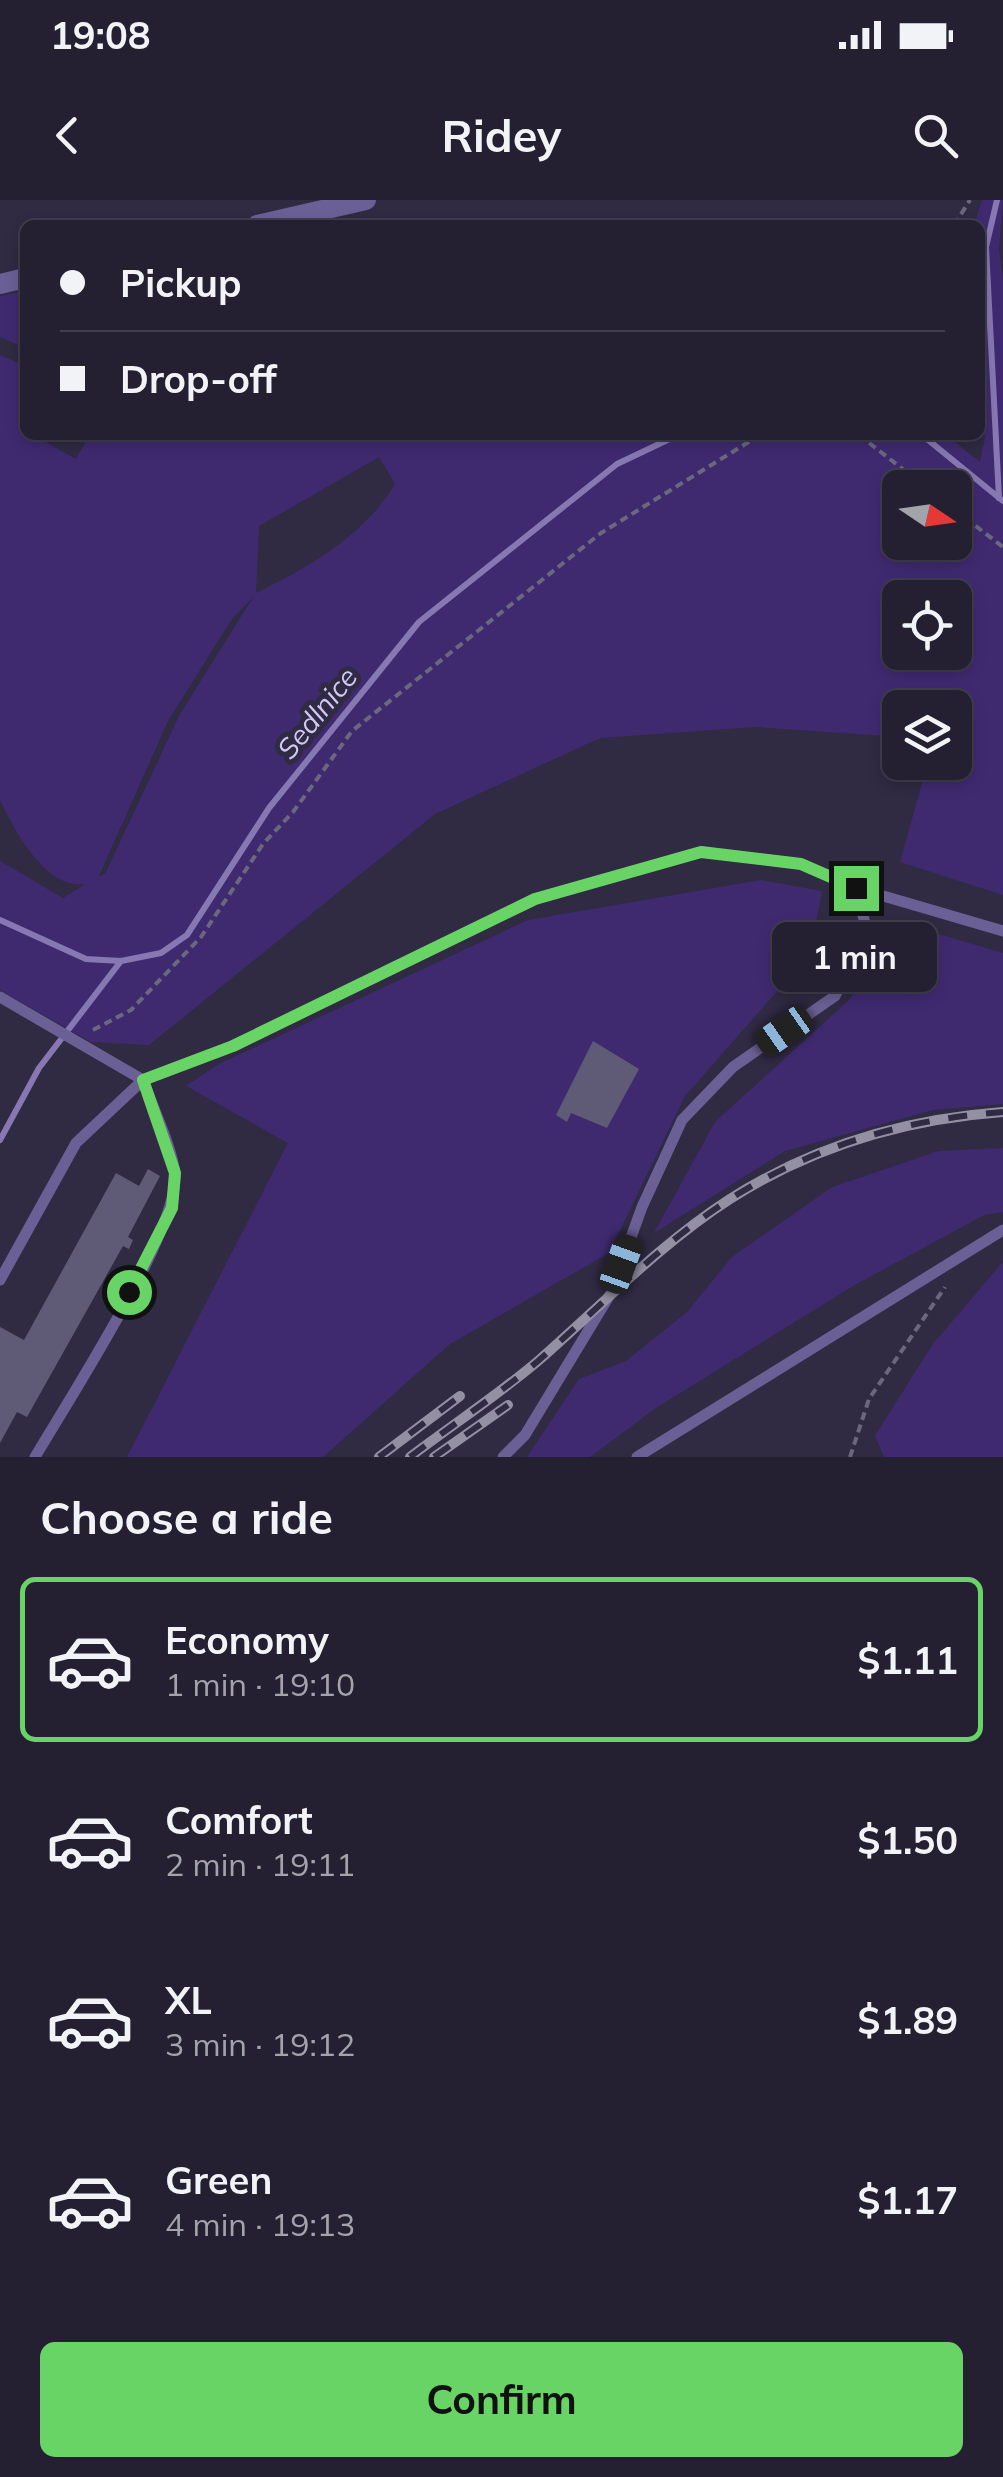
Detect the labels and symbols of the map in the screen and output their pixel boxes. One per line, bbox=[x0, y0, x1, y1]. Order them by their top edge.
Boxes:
north arrow bbox=[882, 470, 972, 560]
water label: Sedlnice bbox=[269, 660, 364, 766]
route end bbox=[834, 866, 879, 911]
callout: 1 min bbox=[774, 923, 938, 993]
car bbox=[751, 1002, 817, 1060]
car bbox=[597, 1231, 645, 1297]
route start bbox=[107, 1270, 152, 1315]

